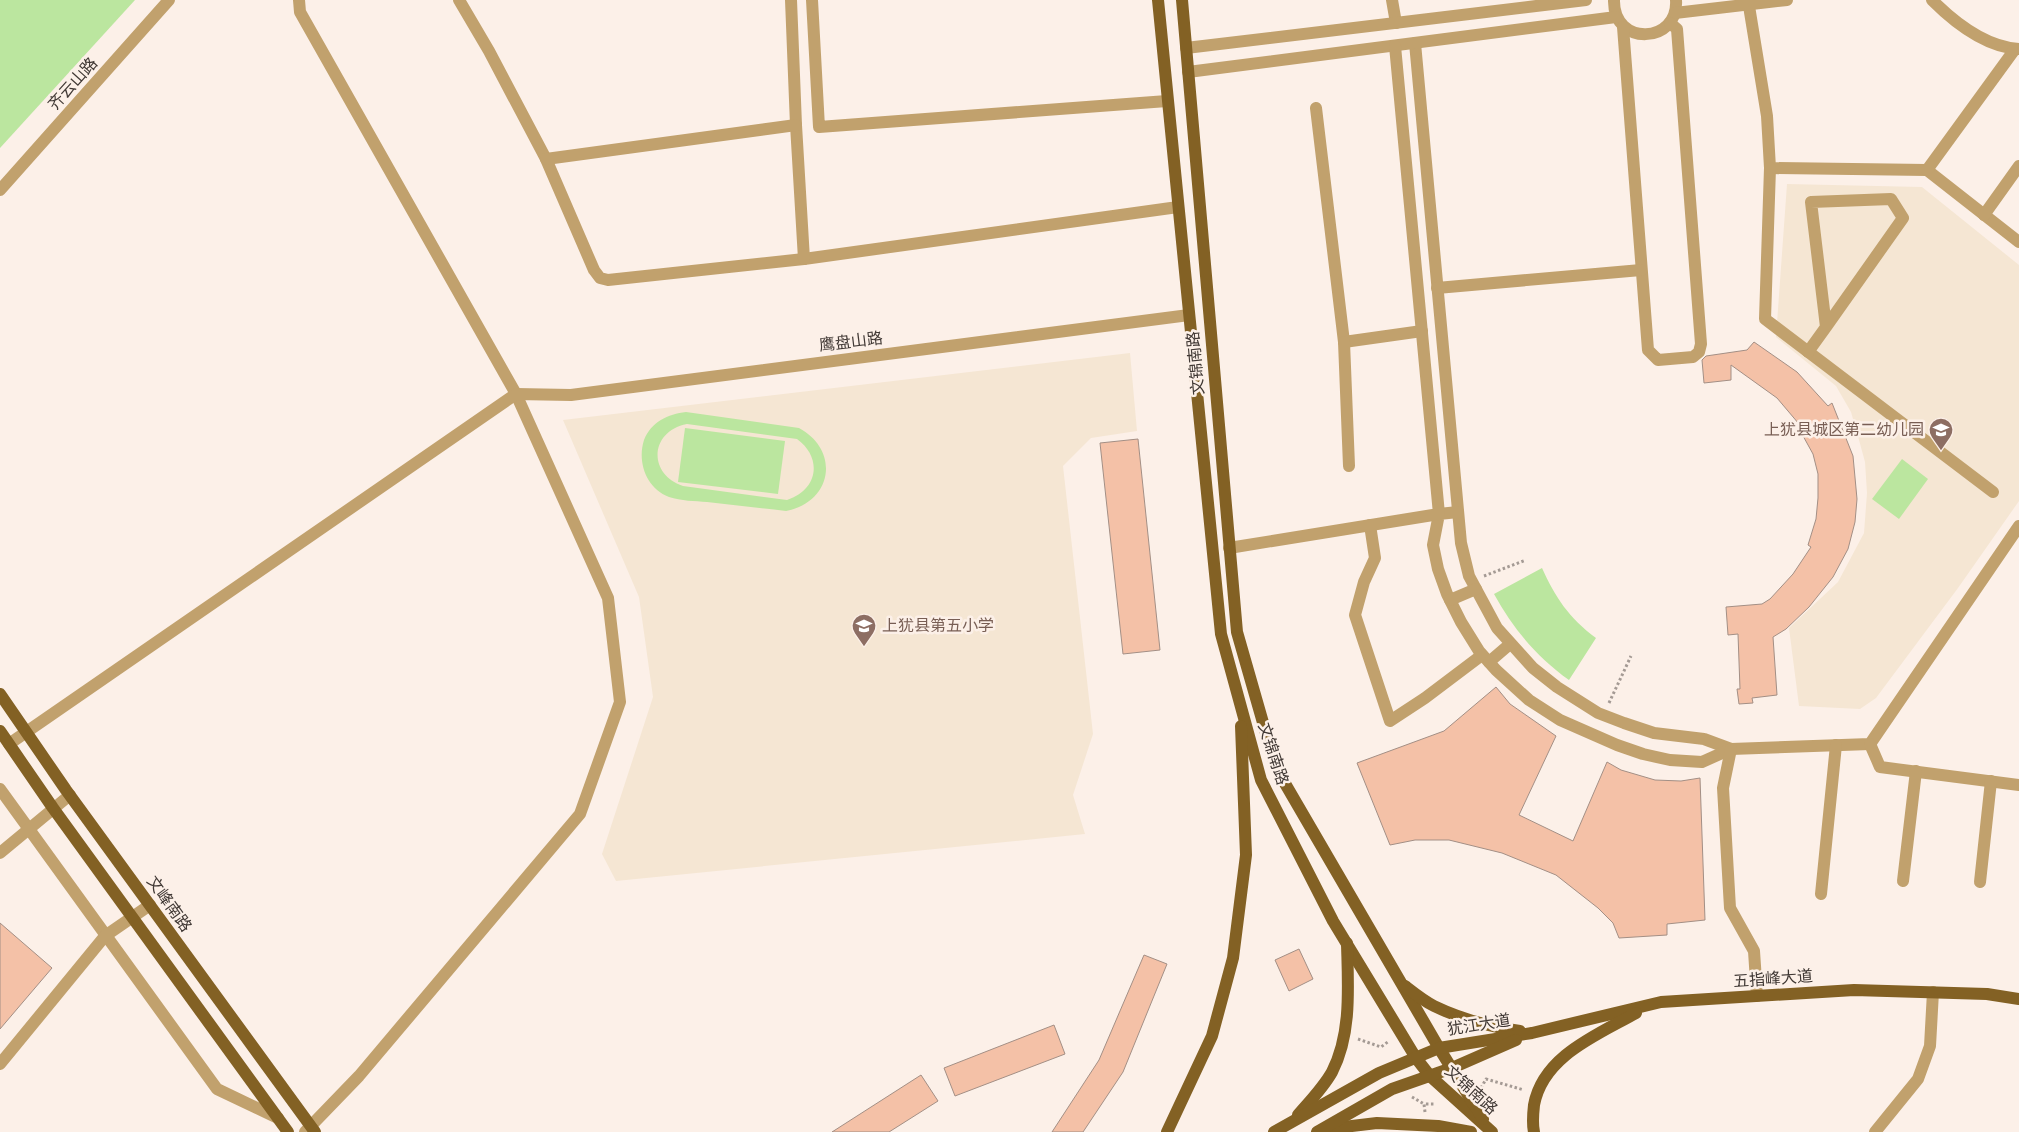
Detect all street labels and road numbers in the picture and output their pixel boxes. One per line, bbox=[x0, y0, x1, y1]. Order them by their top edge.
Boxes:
street label: 齐云山路 bbox=[43, 52, 103, 116]
street label: 鹰盘山路 bbox=[818, 326, 884, 358]
street label: 文锦南路 bbox=[1181, 330, 1211, 396]
street label: 文锦南路 bbox=[1252, 720, 1294, 788]
street label: 文峰南路 bbox=[140, 871, 198, 937]
street label: 五指峰大道 bbox=[1732, 964, 1814, 994]
street label: 犹江大道 bbox=[1446, 1008, 1512, 1042]
street label: 文锦南路 bbox=[1439, 1060, 1503, 1120]

